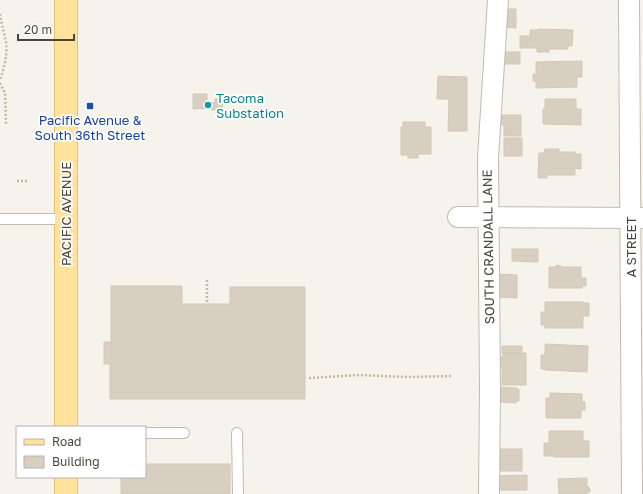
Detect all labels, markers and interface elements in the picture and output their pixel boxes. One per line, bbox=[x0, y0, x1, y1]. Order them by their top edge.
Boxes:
scale bar bbox=[18, 16, 74, 42]
text: 20 m bbox=[24, 22, 52, 37]
place label: Tacoma Substation bbox=[216, 90, 284, 121]
marker: Tacoma Substation bbox=[203, 100, 213, 110]
marker: Pacific Avenue & South 36th Street bbox=[85, 101, 95, 111]
place label: Pacific Avenue & South 36th Street bbox=[35, 112, 145, 143]
street label: PACIFIC AVENUE bbox=[58, 162, 74, 266]
street label: SOUTH CRANDALL LANE bbox=[479, 169, 497, 325]
street label: A STREET bbox=[623, 216, 639, 278]
legend bbox=[16, 426, 146, 478]
text: Road bbox=[52, 434, 81, 449]
text: Building bbox=[52, 454, 100, 469]

